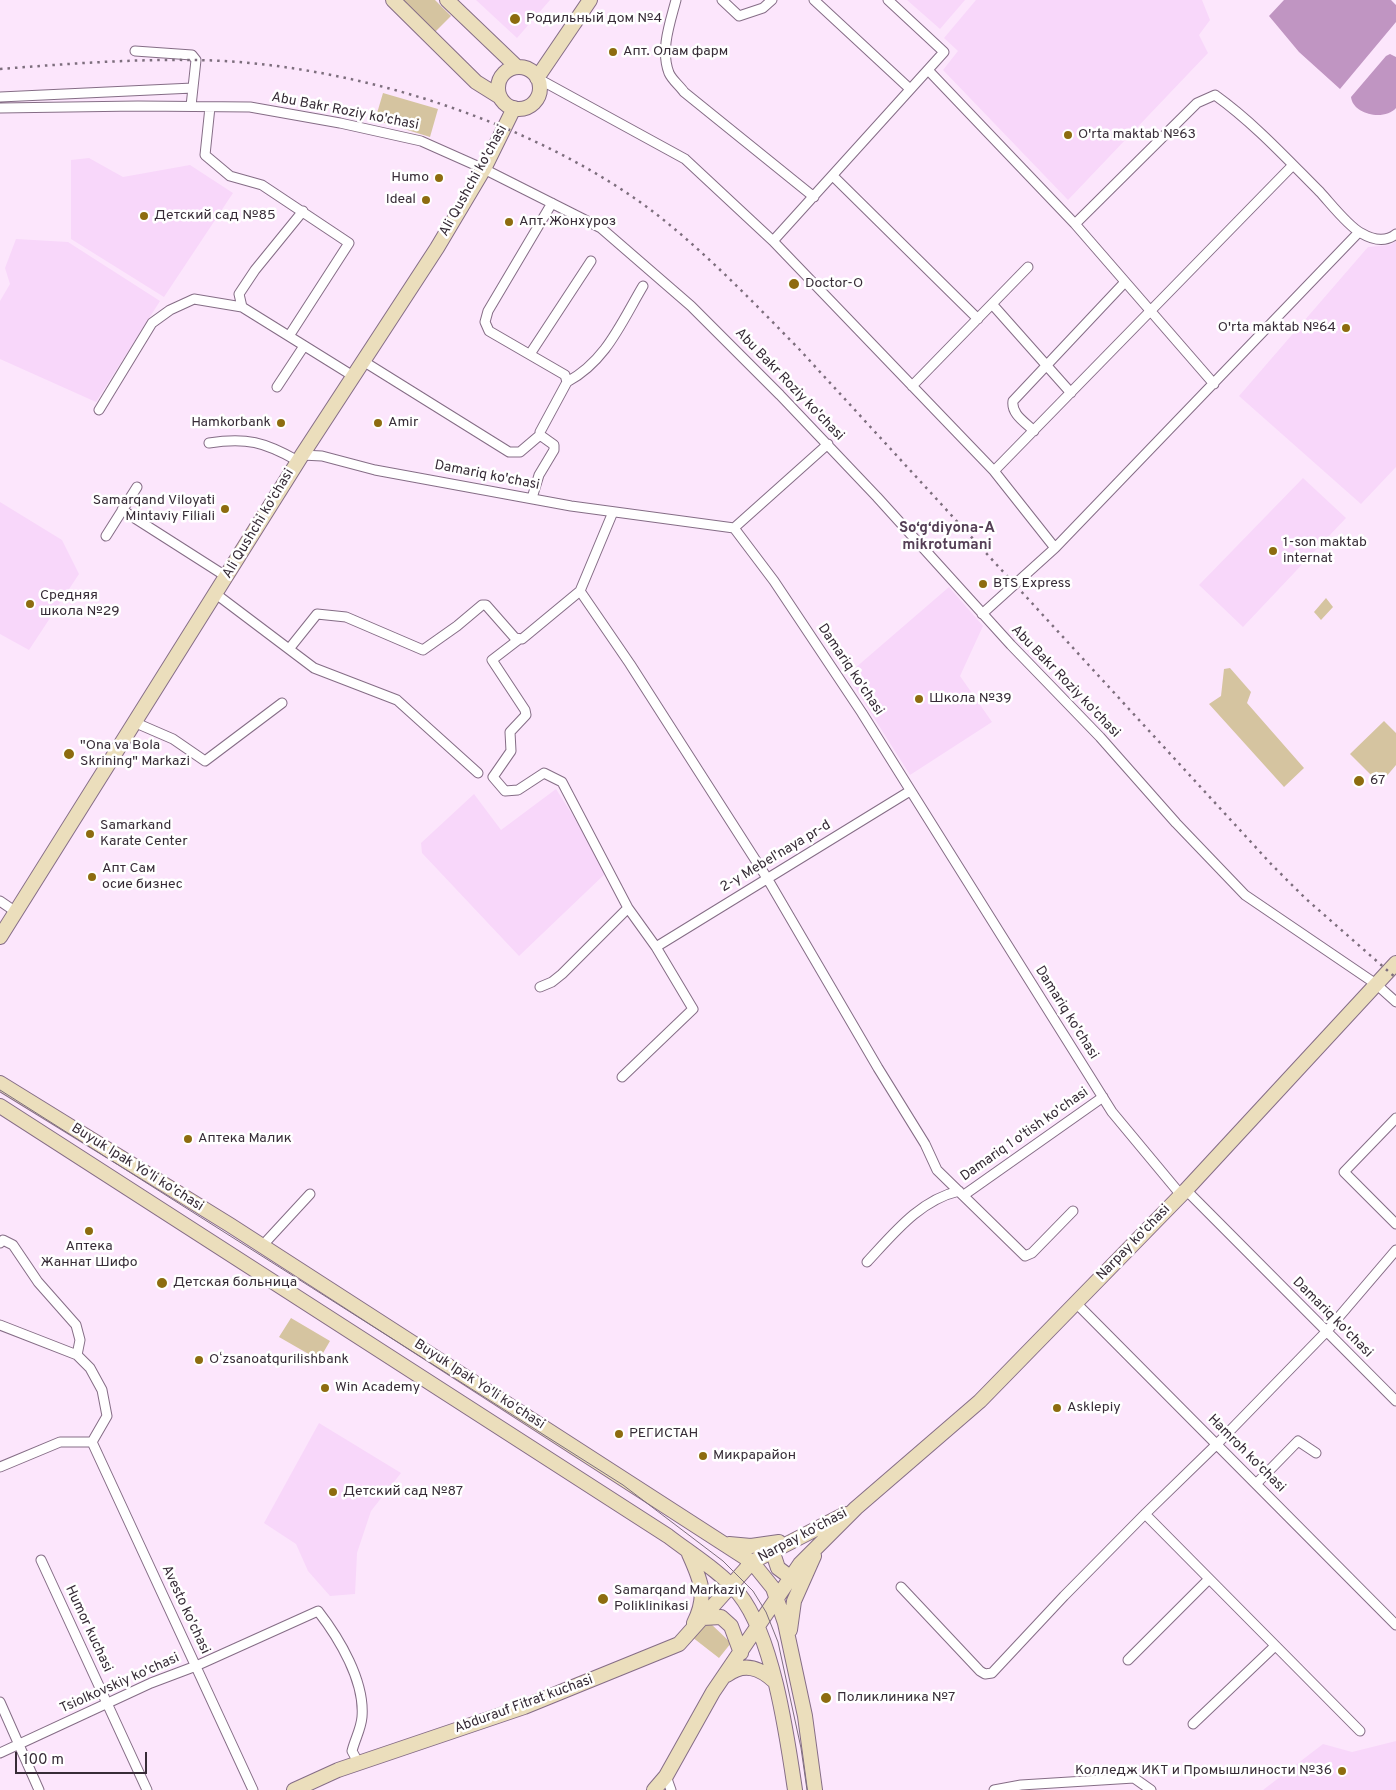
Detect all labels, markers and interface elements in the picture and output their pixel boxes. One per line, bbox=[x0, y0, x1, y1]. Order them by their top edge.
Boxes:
place label: Родильный дом №4 bbox=[526, 11, 662, 27]
marker: Родильный дом №4 bbox=[508, 12, 522, 26]
place label: Апт. Олам фарм bbox=[623, 44, 728, 60]
marker: Апт. Олам фарм bbox=[607, 46, 619, 58]
street label: Abu Bakr Roziy ko'chasi bbox=[270, 89, 420, 135]
street label: Ali Qushchi ko'chasi bbox=[436, 122, 512, 240]
place label: O'rta maktab №63 bbox=[1078, 127, 1196, 143]
marker: O'rta maktab №63 bbox=[1062, 129, 1074, 141]
place label: Humo bbox=[391, 170, 429, 186]
marker: Humo bbox=[433, 172, 445, 184]
place label: Ideal bbox=[386, 192, 416, 208]
marker: Ideal bbox=[420, 194, 432, 206]
place label: Детский сад №85 bbox=[154, 208, 276, 224]
marker: Детский сад №85 bbox=[138, 210, 150, 222]
place label: Апт. Жонхуроз bbox=[519, 214, 616, 230]
marker: Апт. Жонхуроз bbox=[503, 216, 515, 228]
place label: Doctor-O bbox=[805, 276, 863, 292]
marker: Doctor-O bbox=[787, 277, 801, 291]
place label: O'rta maktab №64 bbox=[1218, 320, 1336, 336]
marker: O'rta maktab №64 bbox=[1340, 322, 1352, 334]
street label: Abu Bakr Roziy ko'chasi bbox=[731, 325, 847, 445]
place label: Hamkorbank bbox=[191, 415, 271, 431]
place label: Amir bbox=[388, 415, 418, 431]
marker: Hamkorbank bbox=[275, 417, 287, 429]
marker: Amir bbox=[372, 417, 384, 429]
street label: Damariq ko'chasi bbox=[433, 458, 541, 494]
street label: Ali Qushchi ko'chasi bbox=[220, 466, 298, 582]
place label: Samarqand Viloyati Mintaviy Filiali bbox=[93, 493, 215, 526]
marker: Samarqand Viloyati Mintaviy Filiali bbox=[219, 503, 231, 515]
district label: So‘g‘diyona-А mikrotumani bbox=[899, 520, 995, 555]
place label: 1-son maktab internat bbox=[1283, 535, 1367, 568]
marker: 1-son maktab internat bbox=[1267, 545, 1279, 557]
place label: BTS Express bbox=[993, 576, 1071, 592]
marker: BTS Express bbox=[977, 578, 989, 590]
place label: Средняя школа №29 bbox=[40, 588, 120, 620]
marker: Средняя школа №29 bbox=[24, 598, 36, 610]
street label: Damariq ko'chasi bbox=[813, 621, 887, 719]
street label: Abu Bakr Roziy ko'chasi bbox=[1007, 622, 1123, 742]
place label: Школа №39 bbox=[929, 691, 1011, 707]
marker: Школа №39 bbox=[913, 693, 925, 705]
place label: "Ona va Bola Skrining" Markazi bbox=[80, 738, 190, 770]
marker: "Ona va Bola Skrining" Markazi bbox=[62, 747, 76, 761]
place label: 67 bbox=[1370, 773, 1385, 789]
marker: 67 bbox=[1352, 774, 1366, 788]
street label: 2-y Mebel'naya pr-d bbox=[718, 817, 834, 897]
place label: Samarkand Karate Center bbox=[100, 818, 188, 850]
marker: Samarkand Karate Center bbox=[84, 828, 96, 840]
place label: Апт Сам осие бизнес bbox=[102, 861, 183, 894]
marker: Апт Сам осие бизнес bbox=[86, 871, 98, 883]
street label: Damariq ko'chasi bbox=[1031, 963, 1101, 1063]
street label: Damariq 1 o'tish ko'chasi bbox=[958, 1084, 1092, 1186]
street label: Buyuk Ipak Yo'li ko'chasi bbox=[68, 1120, 206, 1216]
place label: Аптека Малик bbox=[198, 1131, 292, 1147]
marker: Аптека Малик bbox=[182, 1133, 194, 1145]
street label: Narpay ko'chasi bbox=[1094, 1202, 1174, 1284]
marker: Аптека Жаннат Шифо bbox=[83, 1225, 95, 1237]
place label: Аптека Жаннат Шифо bbox=[41, 1239, 137, 1272]
street label: Damariq ko'chasi bbox=[1288, 1274, 1376, 1362]
place label: Детская больница bbox=[173, 1275, 297, 1291]
marker: Детская больница bbox=[155, 1276, 169, 1290]
street label: Buyuk Ipak Yo'li ko'chasi bbox=[410, 1336, 548, 1434]
place label: Oʻzsanoatqurilishbank bbox=[209, 1352, 349, 1368]
marker: Oʻzsanoatqurilishbank bbox=[193, 1354, 205, 1366]
place label: Win Academy bbox=[335, 1380, 420, 1396]
marker: Win Academy bbox=[319, 1382, 331, 1394]
place label: Asklepiy bbox=[1067, 1400, 1121, 1416]
marker: Asklepiy bbox=[1051, 1402, 1063, 1414]
street label: Hamroh ko'chasi bbox=[1204, 1412, 1288, 1496]
place label: РЕГИСТАН bbox=[629, 1426, 698, 1442]
marker: РЕГИСТАН bbox=[613, 1428, 625, 1440]
place label: Микрарайон bbox=[713, 1448, 796, 1464]
marker: Микрарайон bbox=[697, 1450, 709, 1462]
place label: Детский сад №87 bbox=[343, 1484, 463, 1500]
marker: Детский сад №87 bbox=[327, 1486, 339, 1498]
street label: Narpay ko'chasi bbox=[755, 1505, 851, 1567]
street label: Avesto ko'chasi bbox=[157, 1563, 213, 1657]
street label: Humor kuchasi bbox=[61, 1583, 115, 1675]
place label: Samarqand Markaziy Poliklinikasi bbox=[614, 1583, 746, 1615]
marker: Samarqand Markaziy Poliklinikasi bbox=[596, 1592, 610, 1606]
street label: Tsiolkovskiy ko'chasi bbox=[58, 1650, 182, 1718]
street label: Abdurauf Fitrat kuchasi bbox=[452, 1672, 596, 1738]
place label: Поликлиника №7 bbox=[837, 1690, 955, 1706]
marker: Поликлиника №7 bbox=[819, 1691, 833, 1705]
scale bar bbox=[18, 1742, 150, 1774]
text: 100 m bbox=[23, 1751, 64, 1770]
place label: Колледж ИКТ и Промышлиности №36 bbox=[1075, 1763, 1332, 1779]
marker: Колледж ИКТ и Промышлиности №36 bbox=[1336, 1765, 1348, 1777]

